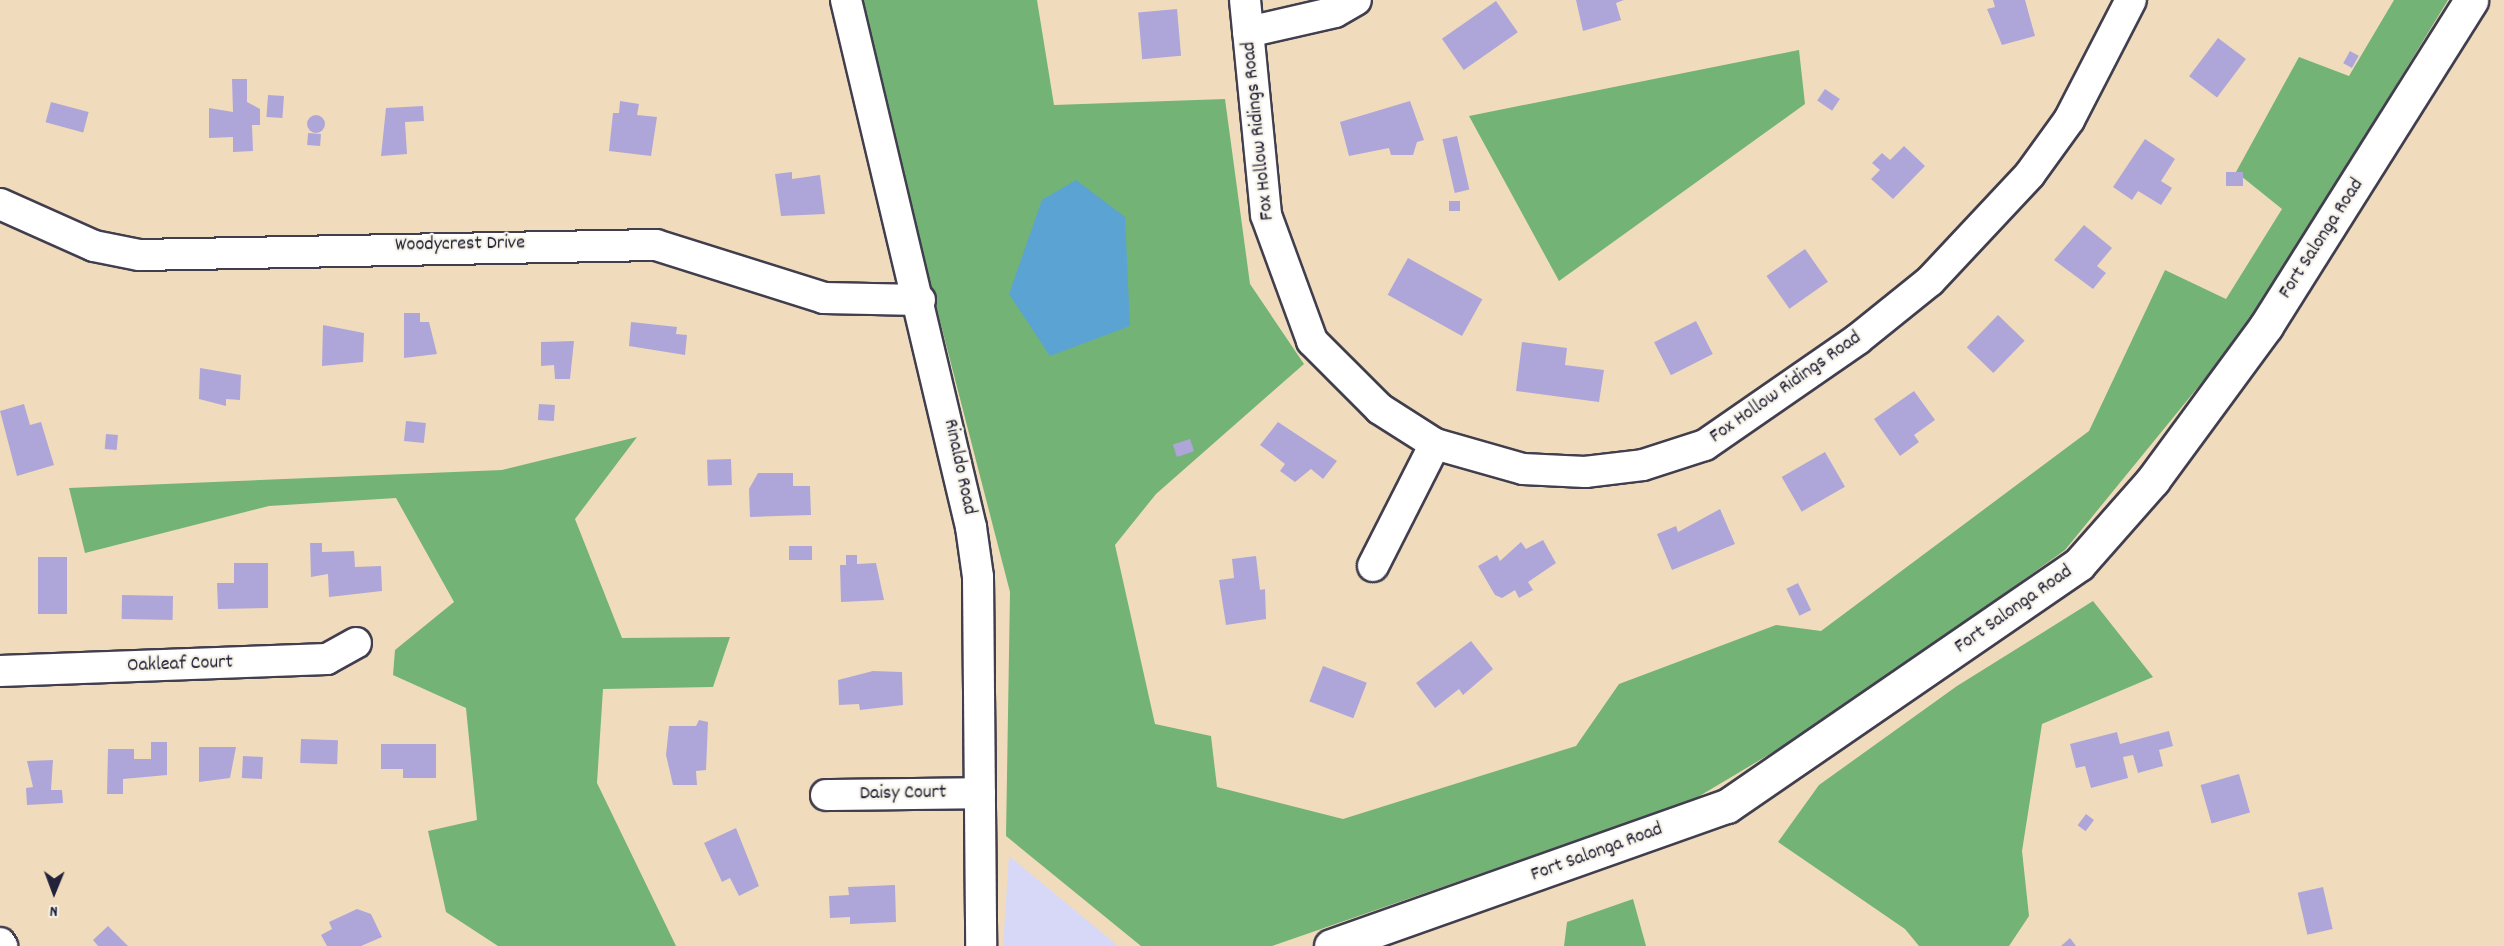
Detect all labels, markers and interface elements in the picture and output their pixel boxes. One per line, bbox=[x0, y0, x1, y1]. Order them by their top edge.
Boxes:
street label: Fox Hollow Ridings Road bbox=[1238, 40, 1280, 222]
street label: Fort Salonga Road bbox=[2274, 174, 2370, 304]
street label: Woodycrest Drive bbox=[395, 232, 525, 258]
street label: Fox Hollow Ridings Road bbox=[1706, 327, 1866, 449]
street label: Rinaldo Road bbox=[937, 417, 981, 517]
street label: Fort Salonga Road bbox=[1950, 560, 2078, 660]
street label: Oakleaf Court bbox=[127, 651, 233, 679]
street label: Daisy Court bbox=[859, 781, 947, 807]
street label: Fort Salonga Road bbox=[1528, 818, 1666, 888]
north arrow bbox=[24, 862, 84, 922]
text: N bbox=[50, 899, 58, 922]

